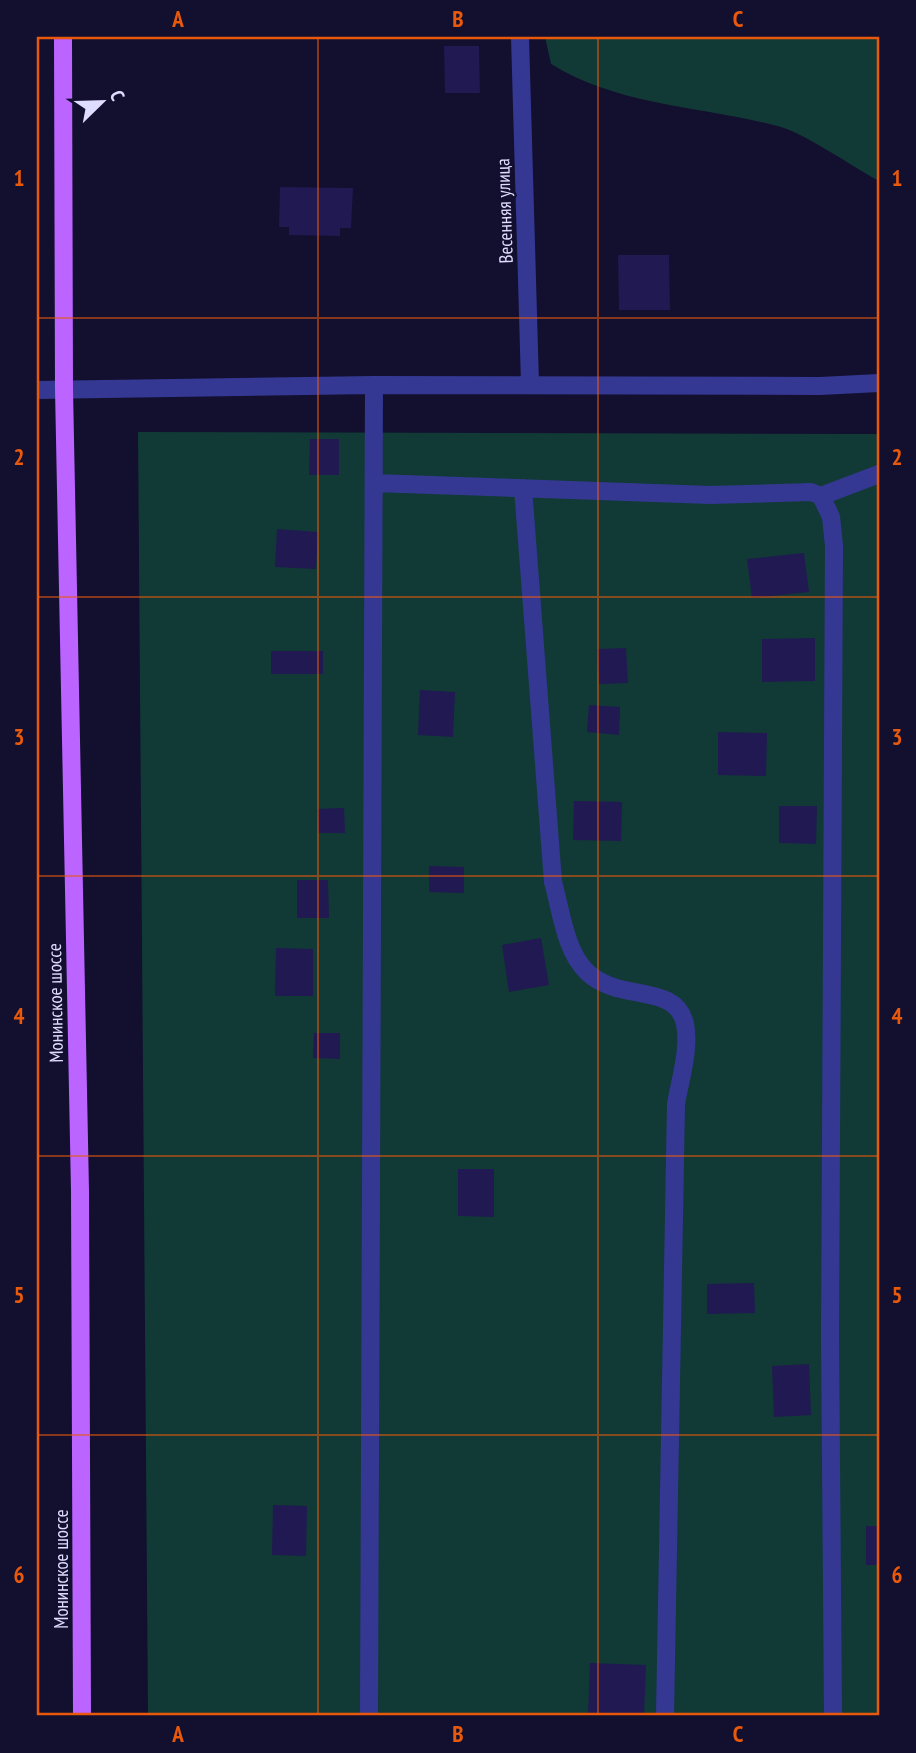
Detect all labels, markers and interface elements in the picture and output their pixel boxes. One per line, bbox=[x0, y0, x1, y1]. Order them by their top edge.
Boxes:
text: A bbox=[171, 4, 184, 33]
text: B bbox=[452, 4, 464, 33]
text: C bbox=[733, 4, 744, 33]
north arrow bbox=[66, 66, 136, 136]
text: С bbox=[105, 87, 131, 104]
street label: Весенняя улица bbox=[490, 158, 518, 264]
text: 1 bbox=[14, 163, 25, 192]
text: 1 bbox=[892, 163, 903, 192]
text: 2 bbox=[14, 442, 25, 471]
text: 2 bbox=[892, 442, 903, 471]
text: 3 bbox=[14, 722, 25, 751]
text: 3 bbox=[892, 722, 903, 751]
street label: Монинское шоссе bbox=[42, 943, 68, 1063]
text: 4 bbox=[14, 1001, 25, 1030]
text: 4 bbox=[892, 1001, 903, 1030]
text: 5 bbox=[14, 1280, 25, 1309]
text: 5 bbox=[892, 1280, 903, 1309]
street label: Монинское шоссе bbox=[49, 1509, 73, 1629]
text: 6 bbox=[14, 1560, 25, 1589]
text: 6 bbox=[892, 1560, 903, 1589]
text: A bbox=[171, 1719, 184, 1748]
text: B bbox=[452, 1719, 464, 1748]
text: C bbox=[733, 1719, 744, 1748]

